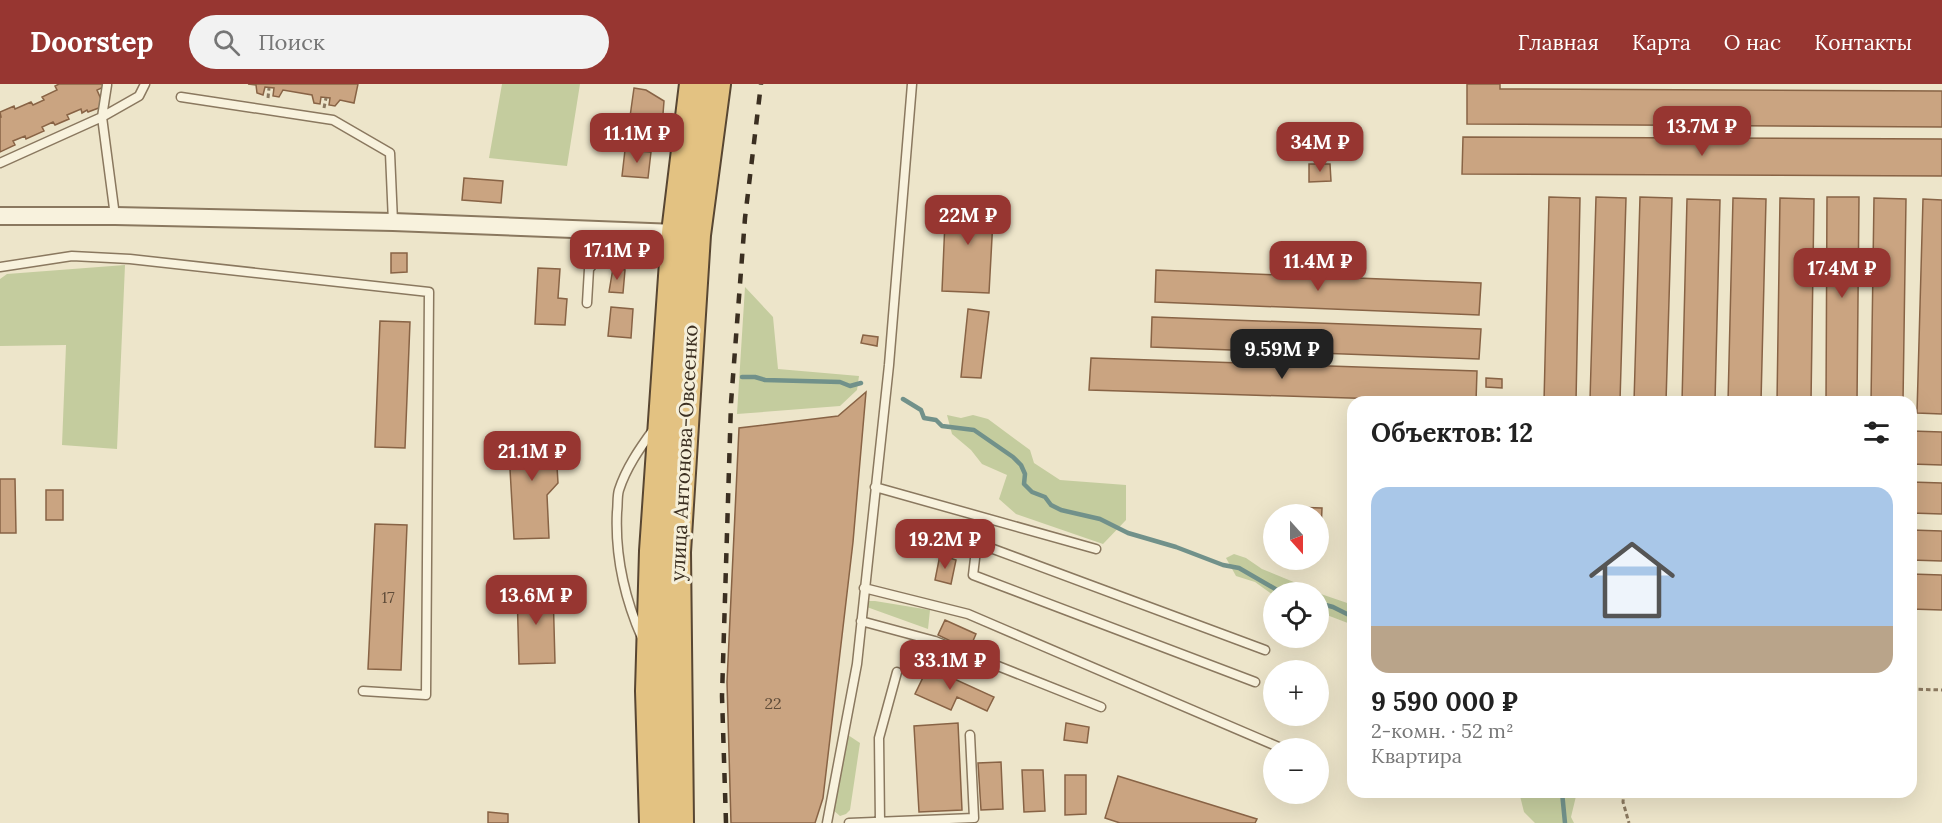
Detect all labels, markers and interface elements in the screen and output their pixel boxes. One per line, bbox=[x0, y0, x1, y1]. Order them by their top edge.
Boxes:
search box bbox=[189, 15, 609, 69]
text: Doorstep bbox=[30, 24, 153, 60]
icon: search bbox=[210, 26, 243, 59]
text: Поиск bbox=[258, 28, 325, 56]
text: Главная bbox=[1518, 29, 1599, 56]
text: Карта bbox=[1632, 29, 1691, 56]
text: О нас bbox=[1724, 29, 1781, 56]
text: Контакты bbox=[1814, 29, 1912, 56]
pin: 13.7M ₽ bbox=[1647, 106, 1757, 157]
pin: 11.1M ₽ bbox=[582, 113, 692, 164]
text: 13.7M ₽ bbox=[1667, 113, 1737, 138]
text: 11.1M ₽ bbox=[604, 120, 670, 145]
pin: 34M ₽ bbox=[1278, 122, 1362, 173]
text: 34M ₽ bbox=[1290, 129, 1350, 154]
pin: 22M ₽ bbox=[926, 195, 1010, 246]
text: 22M ₽ bbox=[939, 202, 997, 227]
pin: 17.1M ₽ bbox=[562, 230, 672, 281]
text: 17.1M ₽ bbox=[584, 237, 650, 262]
pin: 11.4M ₽ bbox=[1263, 241, 1373, 292]
text: 11.4M ₽ bbox=[1284, 248, 1352, 273]
pin: 17.4M ₽ bbox=[1787, 248, 1897, 299]
text: 17.4M ₽ bbox=[1808, 255, 1876, 280]
street label: улица Антонова-Овсеенко bbox=[664, 324, 703, 582]
pin: 9.59M ₽ bbox=[1227, 329, 1337, 380]
text: 9.59M ₽ bbox=[1244, 336, 1320, 361]
text: Объектов: 12 bbox=[1371, 416, 1533, 449]
icon: filters bbox=[1860, 416, 1893, 449]
pin: 21.1M ₽ bbox=[477, 431, 587, 482]
text: 21.1M ₽ bbox=[498, 438, 566, 463]
north arrow bbox=[1263, 504, 1329, 570]
map controls bbox=[1263, 504, 1329, 804]
pin: 19.2M ₽ bbox=[890, 519, 1000, 570]
text: 19.2M ₽ bbox=[909, 526, 981, 551]
icon: home bbox=[1578, 526, 1686, 634]
pin: 13.6M ₽ bbox=[481, 575, 591, 626]
text: 13.6M ₽ bbox=[500, 582, 572, 607]
button: locate bbox=[1263, 582, 1329, 648]
house number: 17 bbox=[381, 587, 395, 607]
pin: 33.1M ₽ bbox=[895, 640, 1005, 691]
text: 33.1M ₽ bbox=[914, 647, 986, 672]
button: + bbox=[1263, 660, 1329, 726]
text: 9 590 000 ₽ bbox=[1371, 685, 1518, 718]
house number: 22 bbox=[764, 693, 782, 713]
text: 2-комн. · 52 m² bbox=[1371, 718, 1514, 743]
button: − bbox=[1263, 738, 1329, 804]
text: Квартира bbox=[1371, 743, 1462, 768]

